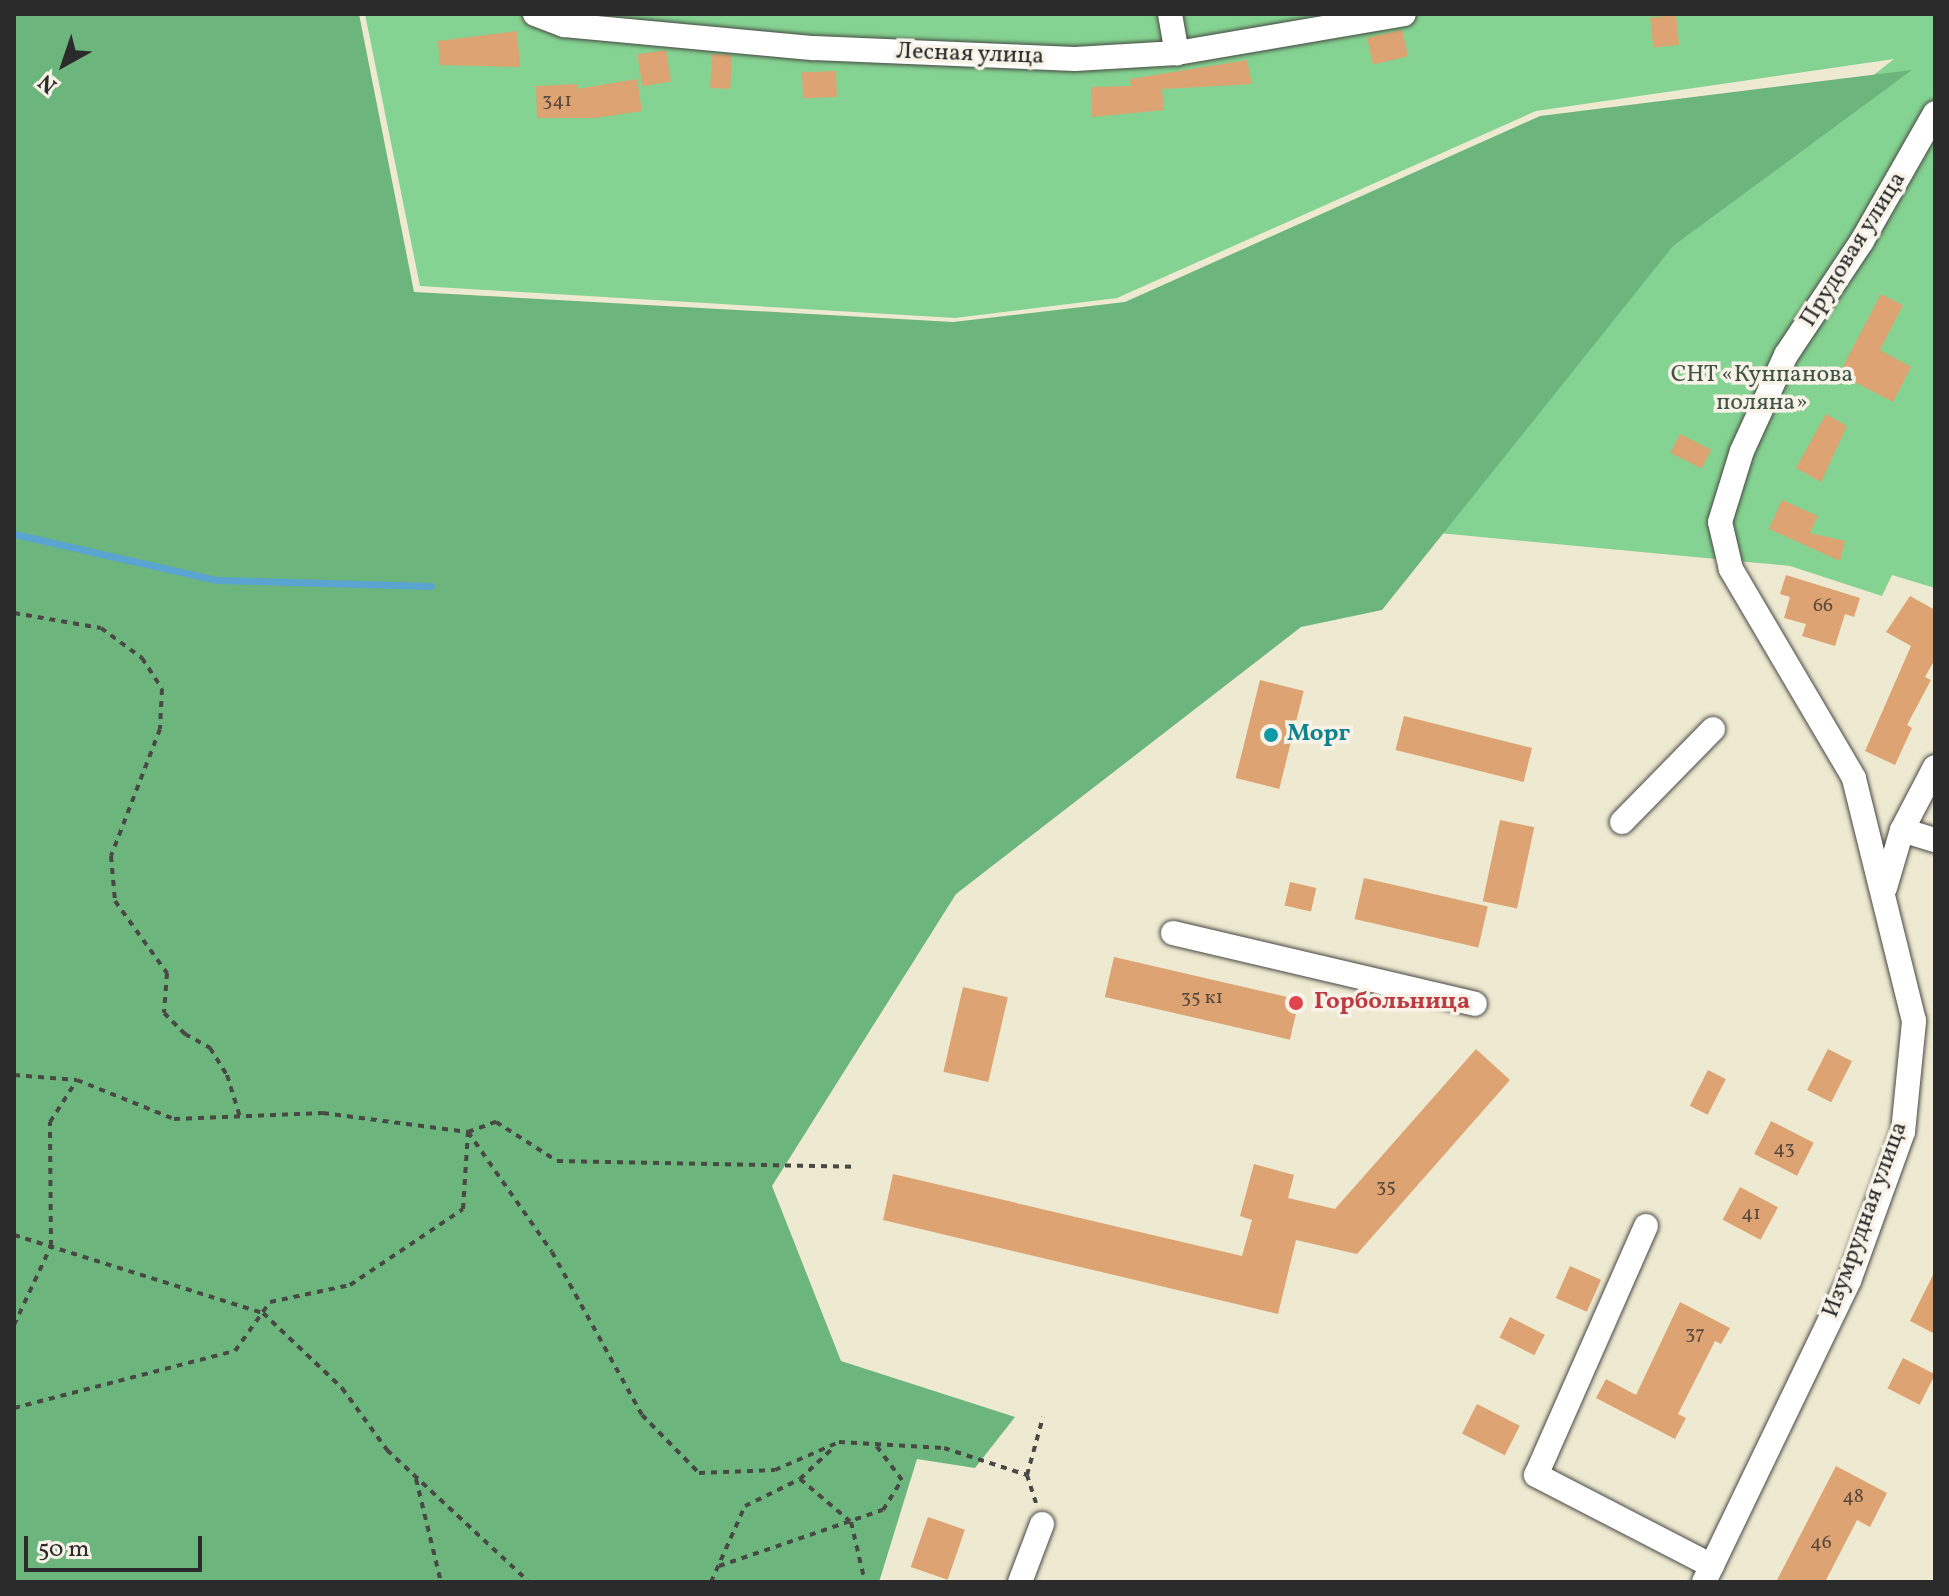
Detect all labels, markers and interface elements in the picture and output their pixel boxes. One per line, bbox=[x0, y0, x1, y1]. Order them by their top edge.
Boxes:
north arrow bbox=[24, 24, 104, 104]
street label: Лесная улица bbox=[895, 38, 1045, 72]
text: N bbox=[32, 66, 64, 100]
house number: 341 bbox=[542, 89, 572, 113]
street label: Прудовая улица bbox=[1795, 167, 1913, 333]
park label: СНТ «Кунпанова поляна» bbox=[1670, 362, 1854, 418]
house number: 66 bbox=[1813, 594, 1833, 618]
place label: Морг bbox=[1287, 721, 1350, 749]
marker: Морг bbox=[1262, 726, 1280, 744]
house number: 35 к1 bbox=[1181, 986, 1223, 1010]
place label: Горбольница bbox=[1314, 989, 1470, 1017]
marker: Горбольница bbox=[1285, 992, 1307, 1014]
street label: Изумрудная улица bbox=[1817, 1118, 1915, 1322]
house number: 43 bbox=[1773, 1137, 1795, 1161]
house number: 35 bbox=[1376, 1175, 1396, 1199]
house number: 41 bbox=[1741, 1202, 1761, 1226]
house number: 37 bbox=[1685, 1322, 1705, 1346]
house number: 48 bbox=[1842, 1485, 1864, 1509]
scale bar bbox=[28, 1520, 206, 1570]
house number: 46 bbox=[1810, 1531, 1832, 1555]
text: 50 m bbox=[38, 1533, 90, 1567]

